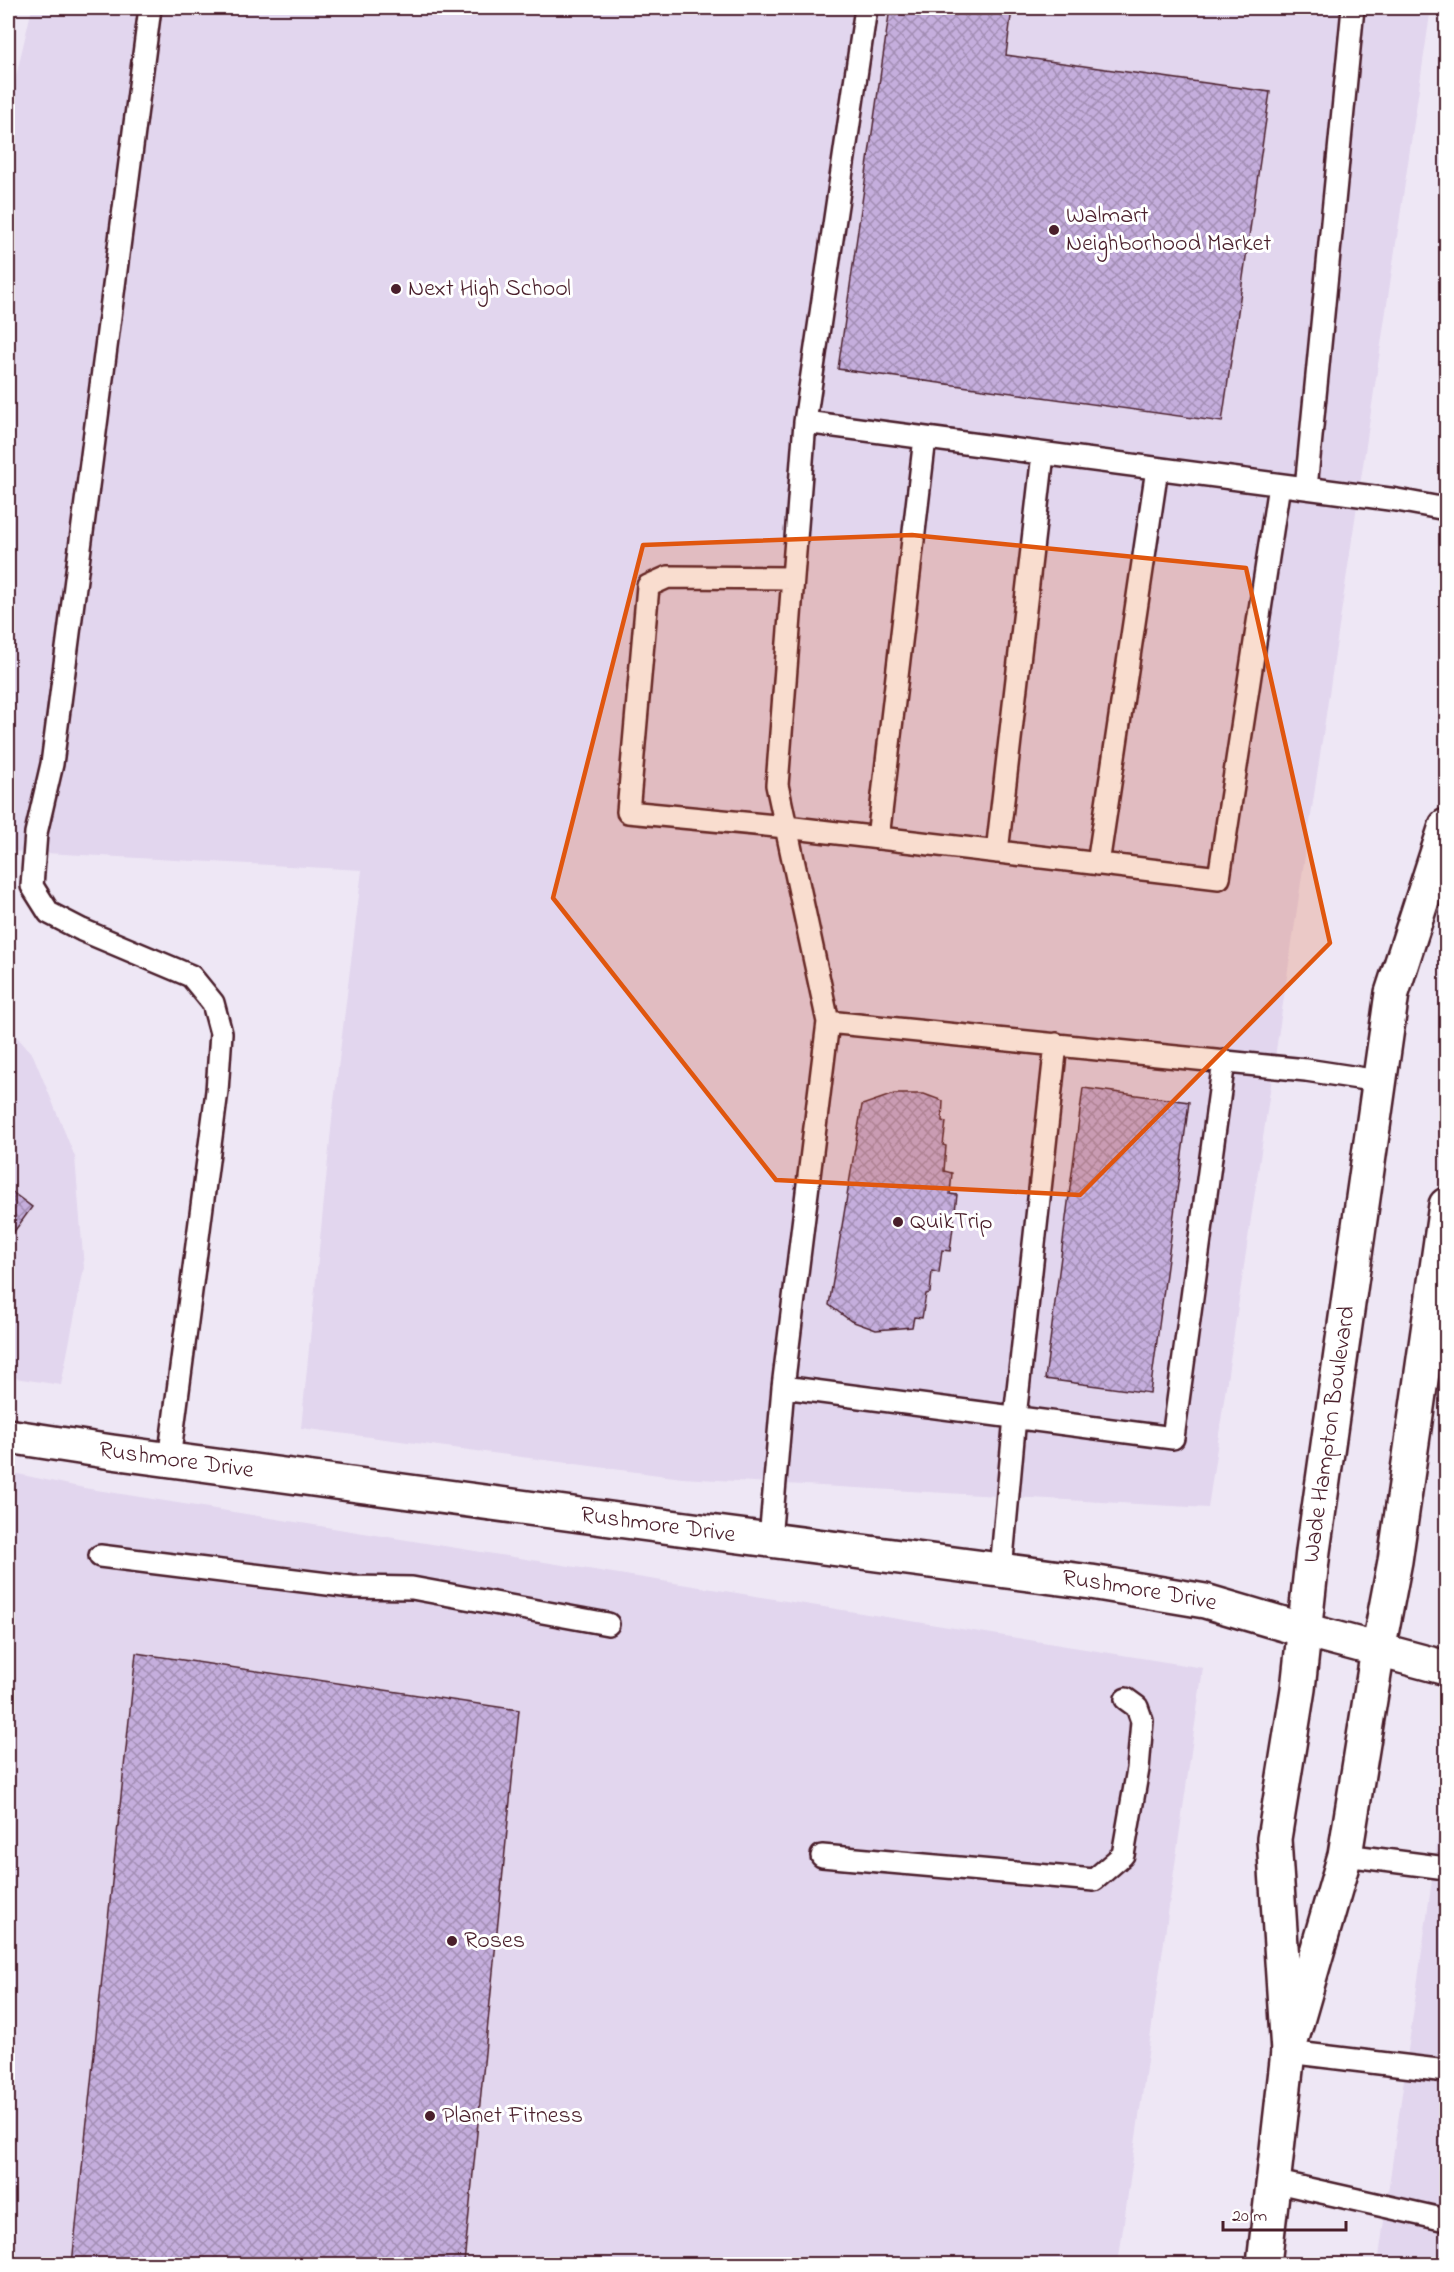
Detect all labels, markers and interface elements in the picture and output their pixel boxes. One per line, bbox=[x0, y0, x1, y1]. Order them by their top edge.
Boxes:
place label: Walmart Neighborhood Market bbox=[1066, 199, 1271, 262]
marker: Walmart Neighborhood Market bbox=[1047, 223, 1061, 237]
place label: Next High School bbox=[408, 272, 571, 307]
marker: Next High School bbox=[389, 282, 403, 296]
place label: QuikTrip bbox=[910, 1205, 993, 1240]
marker: QuikTrip bbox=[891, 1215, 905, 1229]
street label: Wade Hampton Boulevard bbox=[1294, 1303, 1365, 1565]
street label: Rushmore Drive bbox=[96, 1433, 256, 1488]
street label: Rushmore Drive bbox=[578, 1498, 738, 1553]
street label: Rushmore Drive bbox=[1060, 1561, 1221, 1621]
place label: Roses bbox=[464, 1924, 525, 1959]
marker: Roses bbox=[445, 1934, 459, 1948]
place label: Planet Fitness bbox=[442, 2099, 583, 2134]
marker: Planet Fitness bbox=[423, 2109, 437, 2123]
scale bar bbox=[1223, 2194, 1346, 2232]
text: 20 m bbox=[1232, 2204, 1267, 2230]

